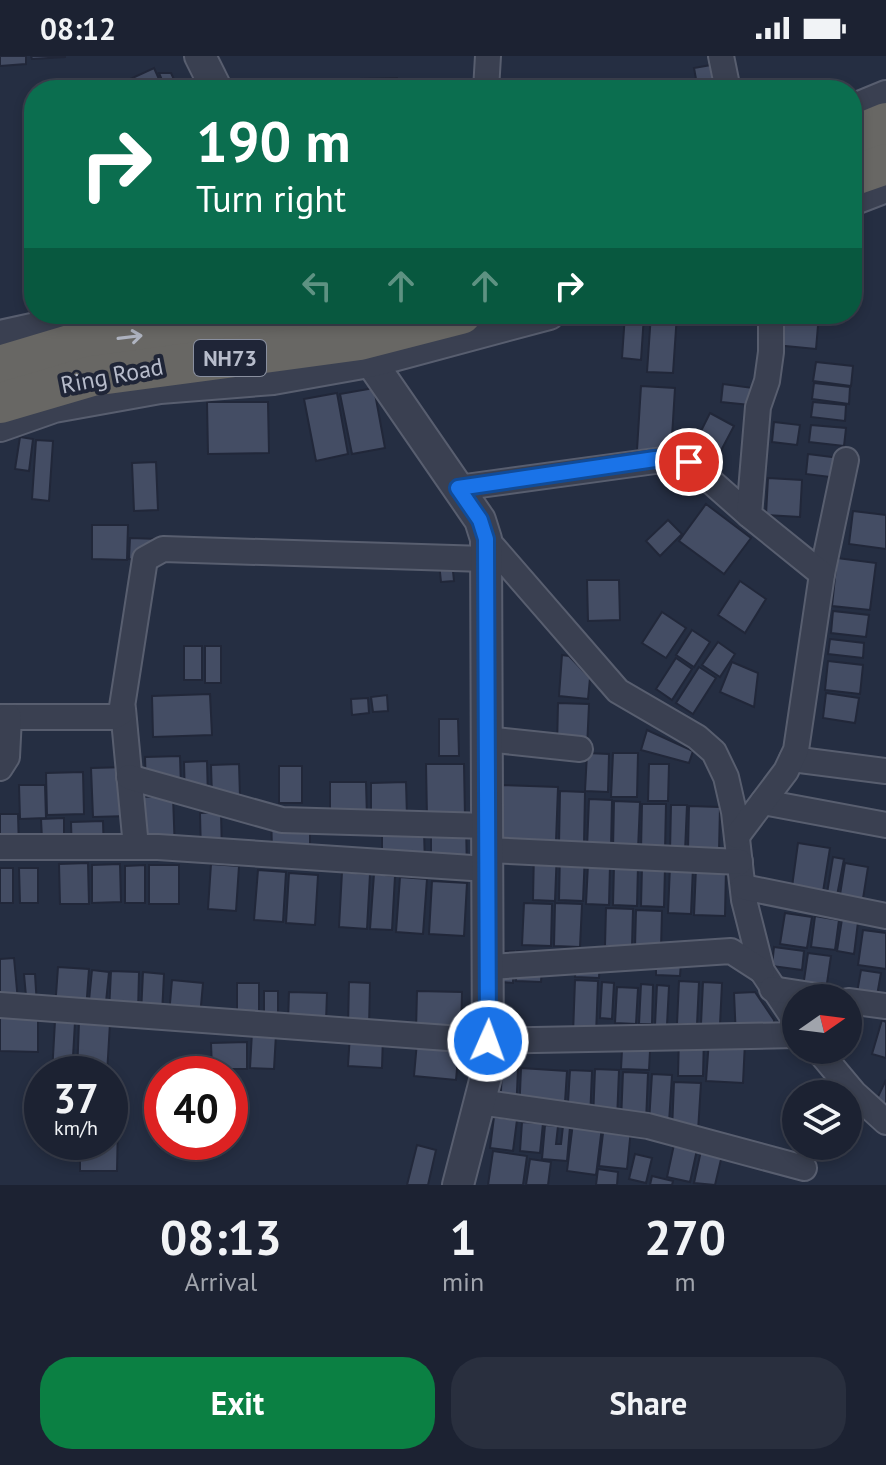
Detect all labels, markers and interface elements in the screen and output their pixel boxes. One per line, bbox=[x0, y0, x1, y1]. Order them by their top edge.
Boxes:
text: 08:12 bbox=[40, 9, 116, 48]
text: 190 m bbox=[196, 105, 351, 177]
icon: right bbox=[64, 112, 168, 216]
text: Turn right bbox=[196, 175, 346, 222]
icon: left bbox=[295, 264, 339, 308]
icon: ahead bbox=[379, 264, 423, 308]
icon: ahead bbox=[463, 264, 507, 308]
icon: right bbox=[547, 264, 591, 308]
one-way arrow bbox=[117, 329, 142, 344]
road number: NH73 bbox=[194, 340, 266, 376]
street label: Ring Road bbox=[58, 350, 166, 401]
pin bbox=[655, 428, 723, 496]
icon: arrive bbox=[667, 440, 711, 484]
north arrow bbox=[782, 984, 862, 1064]
map controls bbox=[782, 984, 862, 1160]
position arrow bbox=[446, 999, 530, 1083]
speed limit sign: 40 bbox=[144, 1056, 248, 1160]
text: 37 bbox=[53, 1072, 99, 1124]
button: layers bbox=[782, 1080, 862, 1160]
text: km/h bbox=[54, 1115, 98, 1141]
text: 08:13 bbox=[160, 1206, 282, 1268]
text: 1 bbox=[449, 1206, 477, 1268]
text: 270 bbox=[644, 1206, 726, 1268]
text: Arrival bbox=[185, 1265, 257, 1298]
text: min bbox=[442, 1265, 484, 1298]
text: m bbox=[675, 1265, 696, 1298]
button: Exit bbox=[40, 1357, 435, 1449]
button: Share bbox=[451, 1357, 846, 1449]

